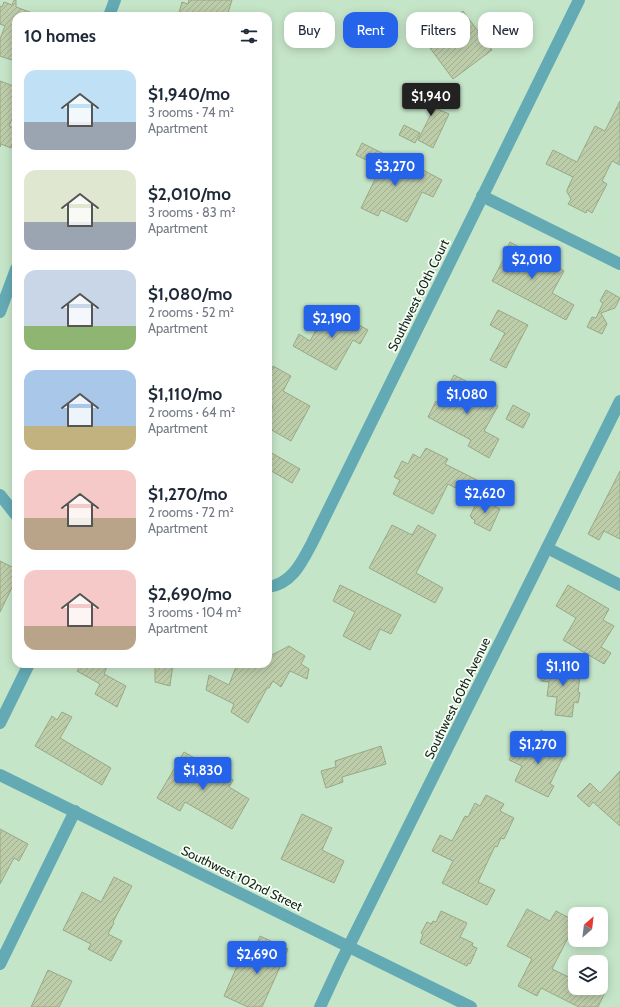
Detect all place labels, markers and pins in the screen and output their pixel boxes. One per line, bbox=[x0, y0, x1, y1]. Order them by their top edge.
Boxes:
pin: $1,940 bbox=[398, 83, 464, 117]
pin: $3,270 bbox=[362, 153, 428, 187]
pin: $2,010 bbox=[499, 246, 565, 280]
pin: $2,190 bbox=[299, 305, 365, 339]
pin: $1,080 bbox=[434, 381, 500, 415]
pin: $2,620 bbox=[452, 480, 518, 514]
pin: $1,110 bbox=[530, 653, 596, 687]
pin: $1,270 bbox=[505, 731, 571, 765]
pin: $1,830 bbox=[170, 757, 236, 791]
pin: $2,690 bbox=[224, 941, 290, 975]

